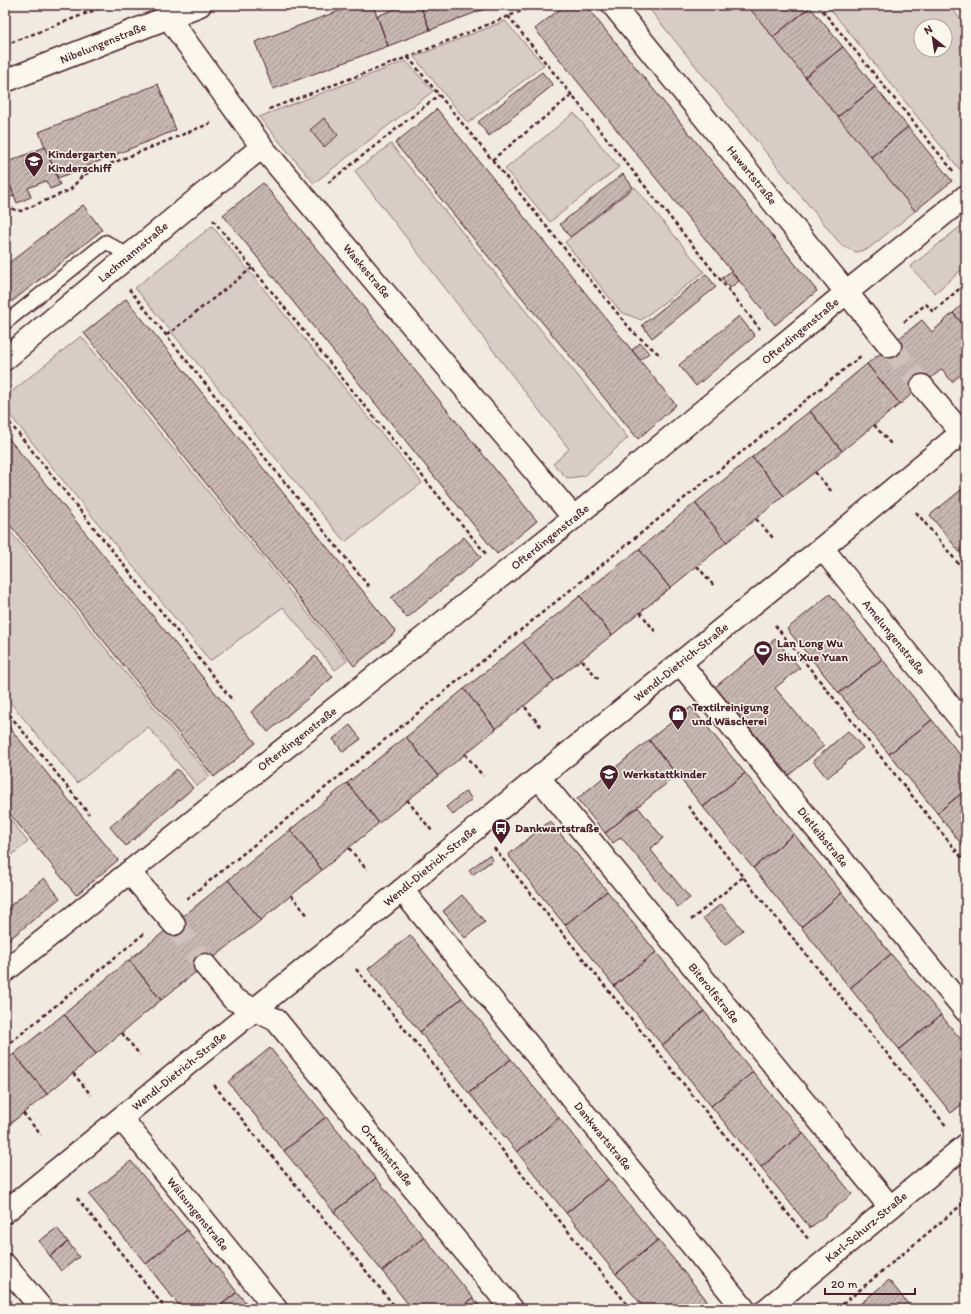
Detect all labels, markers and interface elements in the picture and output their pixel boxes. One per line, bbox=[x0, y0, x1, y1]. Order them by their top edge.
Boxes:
north arrow bbox=[913, 18, 953, 58]
street label: Nibelungenstraße bbox=[58, 19, 148, 67]
text: N bbox=[922, 22, 935, 37]
street label: Hawartstraße bbox=[724, 143, 780, 207]
place label: Kindergarten Kinderschiff bbox=[48, 147, 117, 175]
school or university icon: Kindergarten Kinderschiff bbox=[23, 150, 45, 178]
street label: Lachmannstraße bbox=[95, 219, 171, 285]
street label: Waskestraße bbox=[340, 241, 394, 301]
street label: Ofterdingenstraße bbox=[759, 294, 842, 367]
street label: Ofterdingenstraße bbox=[508, 501, 592, 573]
street label: Amelungenstraße bbox=[860, 597, 929, 678]
street label: Wendl-Dietrich-Straße bbox=[631, 619, 731, 704]
place label: Lan Long Wu Shu Xue Yuan bbox=[777, 636, 848, 664]
sports icon: Lan Long Wu Shu Xue Yuan bbox=[752, 639, 774, 667]
place label: Textilreinigung und Wäscherei bbox=[691, 700, 770, 728]
shop icon: Textilreinigung und Wäscherei bbox=[667, 703, 689, 731]
street label: Ofterdingenstraße bbox=[255, 704, 340, 774]
school or university icon: Werkstattkinder bbox=[598, 763, 620, 791]
place label: Werkstattkinder bbox=[623, 767, 707, 781]
street label: Dietleibstraße bbox=[794, 804, 852, 870]
bus stop icon: Dankwartstraße bbox=[490, 817, 512, 845]
place label: Dankwartstraße bbox=[515, 821, 599, 835]
street label: Wendl-Dietrich-Straße bbox=[380, 823, 480, 909]
street label: Biterolfstraße bbox=[685, 960, 743, 1026]
street label: Wendl-Dietrich-Straße bbox=[129, 1028, 229, 1113]
street label: Dankwartstraße bbox=[571, 1099, 635, 1173]
street label: Ortweinstraße bbox=[358, 1121, 416, 1189]
street label: Wälsungenstraße bbox=[164, 1175, 232, 1254]
street label: Karl-Schurz-Straße bbox=[822, 1189, 910, 1265]
scale bar bbox=[825, 1270, 915, 1296]
text: 20 m bbox=[831, 1277, 858, 1291]

